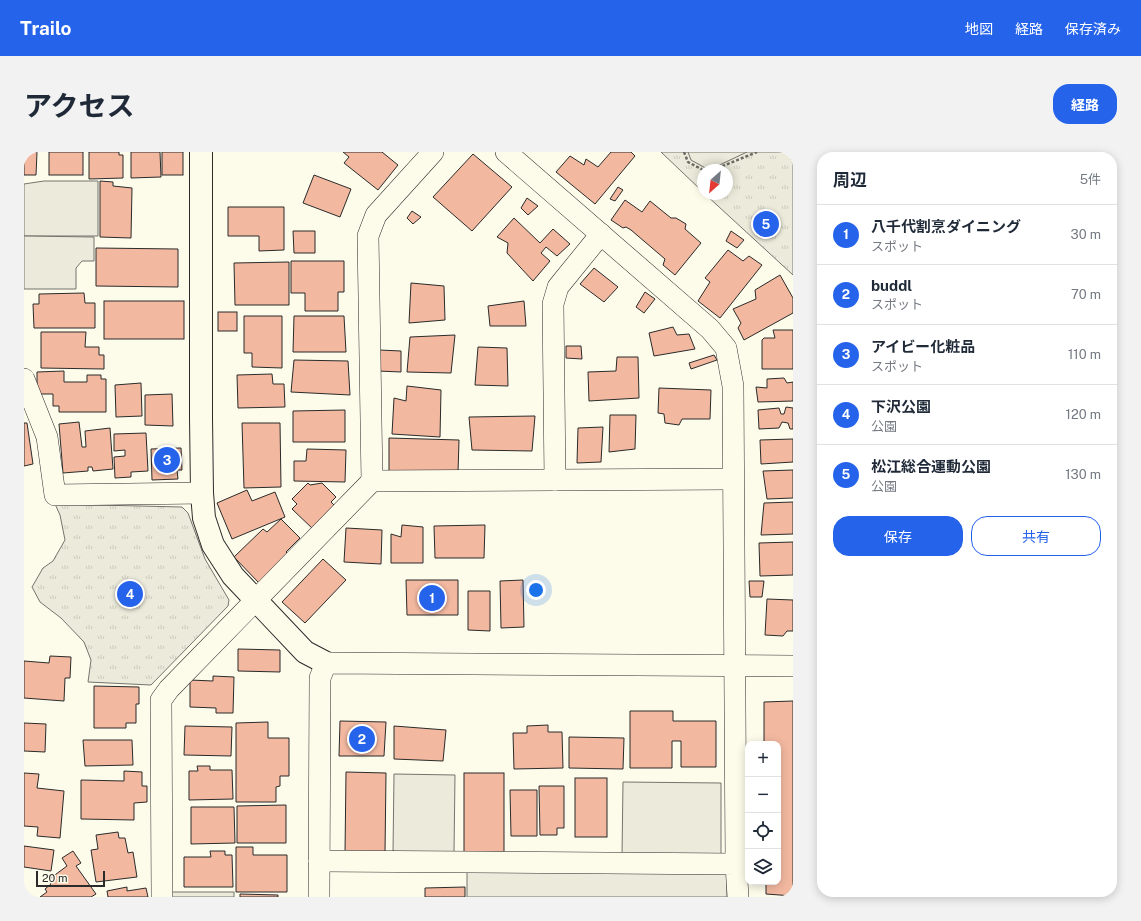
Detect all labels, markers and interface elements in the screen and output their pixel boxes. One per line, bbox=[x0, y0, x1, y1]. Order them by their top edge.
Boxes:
text: Trailo bbox=[20, 17, 72, 39]
text: 地図 bbox=[965, 21, 993, 37]
text: 経路 bbox=[1015, 21, 1043, 37]
text: 保存済み bbox=[1065, 21, 1121, 37]
button: 経路 bbox=[1053, 84, 1117, 124]
text: アクセス bbox=[24, 89, 135, 122]
north arrow bbox=[697, 164, 733, 200]
text: 周辺 bbox=[833, 170, 867, 190]
text: 5件 bbox=[1080, 172, 1101, 187]
pin: 5 bbox=[753, 209, 779, 239]
text: 八千代割烹ダイニング bbox=[871, 218, 1021, 235]
text: 1 bbox=[843, 227, 849, 242]
text: 30 m bbox=[1071, 227, 1101, 242]
text: スポット bbox=[871, 239, 923, 254]
text: buddl bbox=[871, 277, 912, 294]
text: 2 bbox=[842, 287, 850, 302]
text: 70 m bbox=[1071, 287, 1101, 302]
text: スポット bbox=[871, 297, 923, 312]
text: アイビー化粧品 bbox=[871, 338, 975, 355]
text: 3 bbox=[842, 347, 850, 362]
text: 110 m bbox=[1068, 347, 1101, 362]
text: スポット bbox=[871, 359, 923, 374]
text: 下沢公園 bbox=[871, 398, 931, 415]
text: 4 bbox=[842, 407, 850, 422]
text: 120 m bbox=[1066, 407, 1101, 422]
text: 公園 bbox=[871, 419, 897, 434]
pin: 3 bbox=[154, 445, 180, 475]
text: 松江総合運動公園 bbox=[871, 458, 991, 475]
text: 5 bbox=[842, 467, 850, 482]
text: 130 m bbox=[1065, 467, 1101, 482]
text: 公園 bbox=[871, 479, 897, 494]
button: 保存 bbox=[833, 516, 963, 556]
button: 共有 bbox=[971, 516, 1101, 556]
pin: 4 bbox=[117, 579, 143, 609]
your location bbox=[526, 580, 546, 600]
pin: 1 bbox=[419, 583, 445, 613]
pin: 2 bbox=[349, 724, 375, 754]
map controls bbox=[745, 741, 781, 885]
button: + bbox=[745, 741, 781, 777]
button: − bbox=[745, 777, 781, 813]
button: locate bbox=[745, 813, 781, 849]
button: layers bbox=[745, 849, 781, 885]
scale bar bbox=[36, 869, 105, 888]
text: 20 m bbox=[42, 872, 67, 884]

